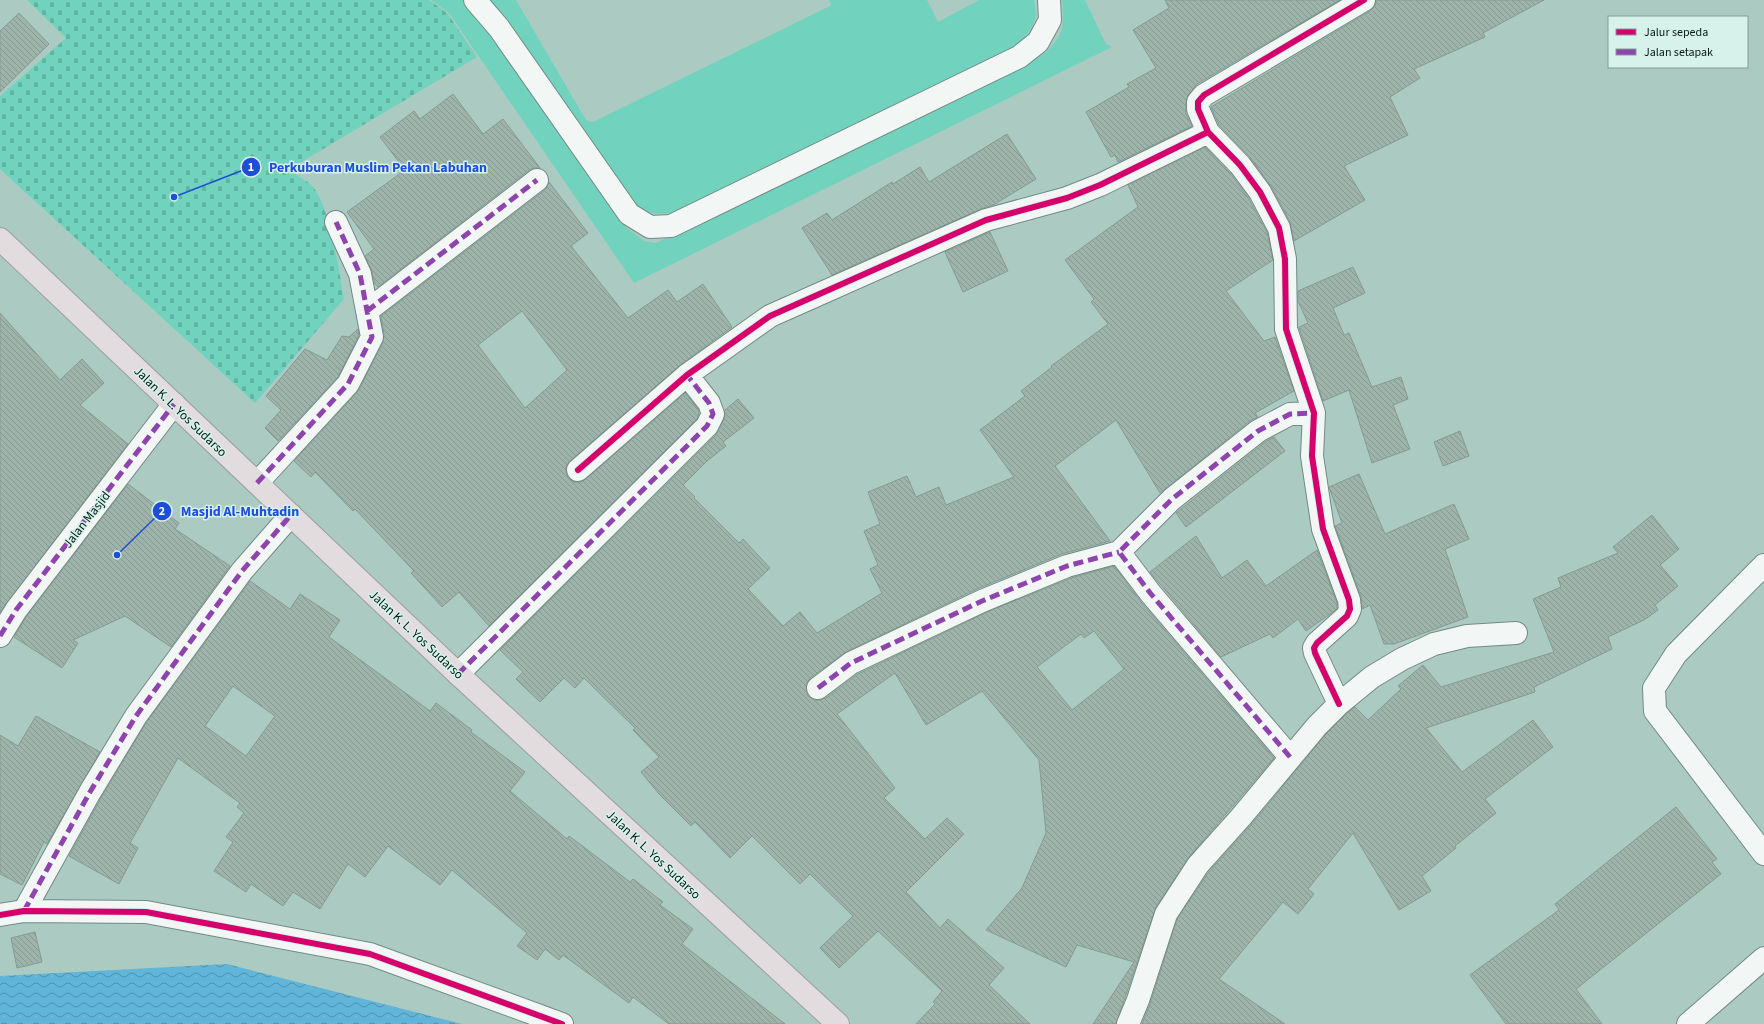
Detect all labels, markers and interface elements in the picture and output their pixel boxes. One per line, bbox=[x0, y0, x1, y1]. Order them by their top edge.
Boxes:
legend bbox=[1608, 16, 1748, 68]
text: Jalur sepeda bbox=[1644, 24, 1708, 41]
text: Jalan setapak bbox=[1644, 44, 1713, 61]
callout: Perkuburan Muslim Pekan Labuhan bbox=[241, 154, 495, 180]
text: Perkuburan Muslim Pekan Labuhan bbox=[269, 158, 487, 178]
text: 1 bbox=[248, 159, 254, 176]
street label: Jalan K. L. Yos Sudarso bbox=[130, 362, 231, 461]
street label: Jalan Masjid bbox=[59, 488, 115, 552]
callout: Masjid Al-Muhtadin bbox=[152, 498, 307, 524]
text: Masjid Al-Muhtadin bbox=[181, 502, 299, 522]
text: 2 bbox=[159, 503, 165, 520]
street label: Jalan K. L. Yos Sudarso bbox=[365, 586, 468, 683]
street label: Jalan K. L. Yos Sudarso bbox=[602, 806, 705, 903]

